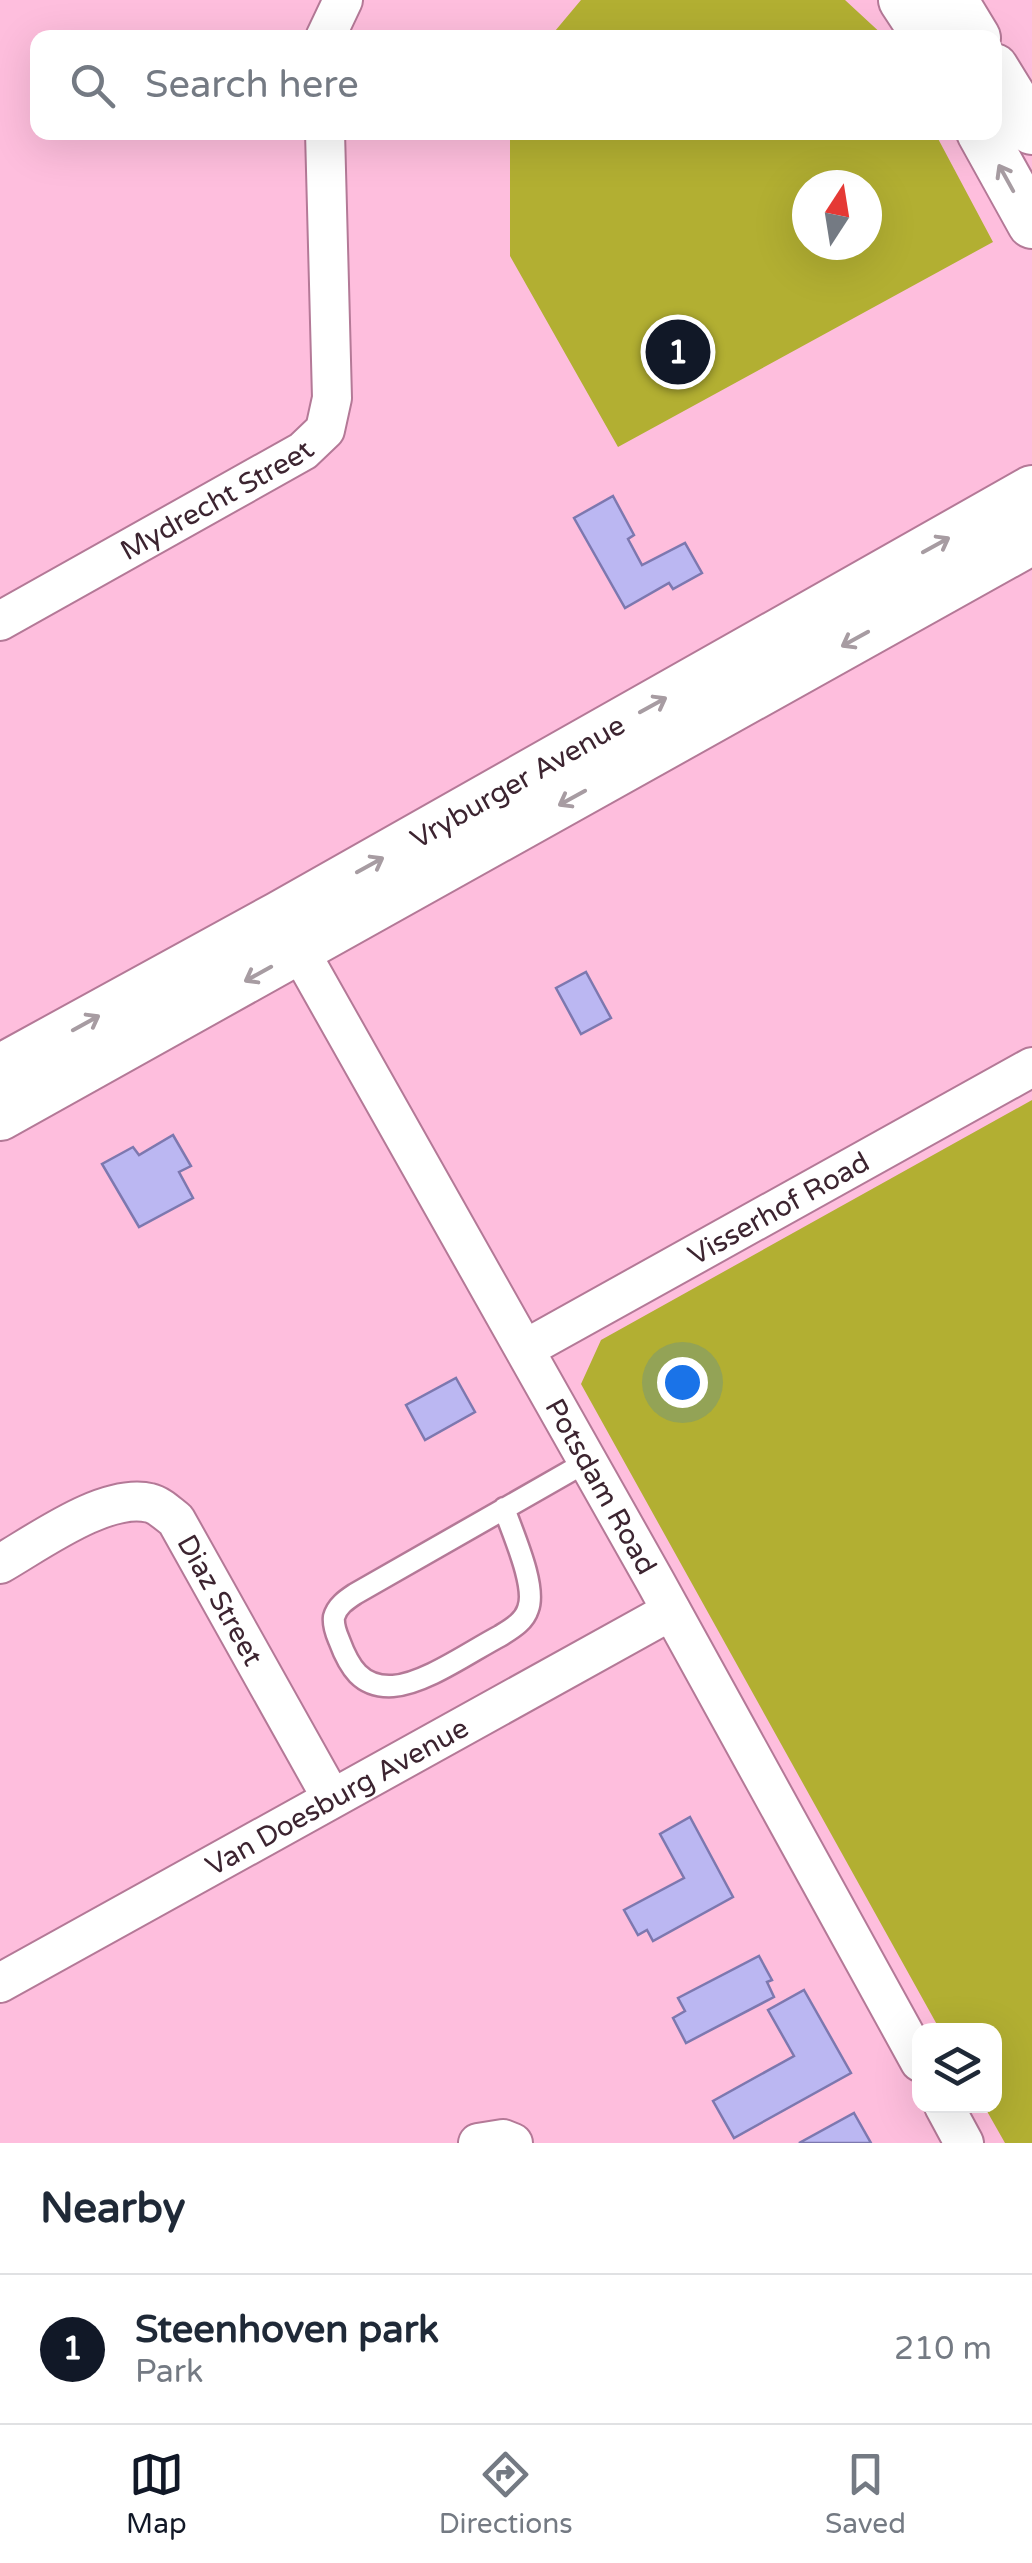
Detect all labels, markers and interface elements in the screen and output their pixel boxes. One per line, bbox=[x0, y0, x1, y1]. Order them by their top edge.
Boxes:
search box bbox=[30, 30, 1002, 140]
icon: search bbox=[65, 58, 120, 113]
text: Search here bbox=[145, 62, 359, 108]
one-way arrow bbox=[996, 164, 1016, 194]
north arrow bbox=[792, 170, 882, 260]
pin: 1 bbox=[646, 314, 710, 390]
street label: Mydrecht Street bbox=[115, 434, 322, 568]
one-way arrow bbox=[920, 534, 950, 554]
one-way arrow bbox=[842, 629, 870, 649]
one-way arrow bbox=[637, 694, 667, 714]
street label: Vryburger Avenue bbox=[405, 708, 631, 856]
one-way arrow bbox=[558, 789, 587, 809]
one-way arrow bbox=[355, 854, 384, 874]
one-way arrow bbox=[244, 965, 273, 984]
one-way arrow bbox=[70, 1012, 100, 1032]
street label: Visserhof Road bbox=[682, 1145, 875, 1273]
your location bbox=[657, 1357, 708, 1408]
street label: Potsdam Road bbox=[538, 1393, 664, 1580]
street label: Diaz Street bbox=[170, 1529, 270, 1672]
street label: Van Doesburg Avenue bbox=[200, 1711, 475, 1884]
map controls bbox=[912, 2023, 1002, 2113]
button: layers bbox=[912, 2023, 1002, 2113]
text: Nearby bbox=[40, 2183, 185, 2234]
text: Steenhoven park bbox=[135, 2307, 439, 2353]
text: 1 bbox=[62, 2330, 83, 2368]
text: 210 m bbox=[894, 2330, 992, 2368]
text: Park bbox=[135, 2353, 203, 2391]
tab: Map bbox=[126, 2447, 187, 2541]
tab: Directions bbox=[439, 2447, 573, 2541]
tab: Saved bbox=[825, 2447, 906, 2541]

